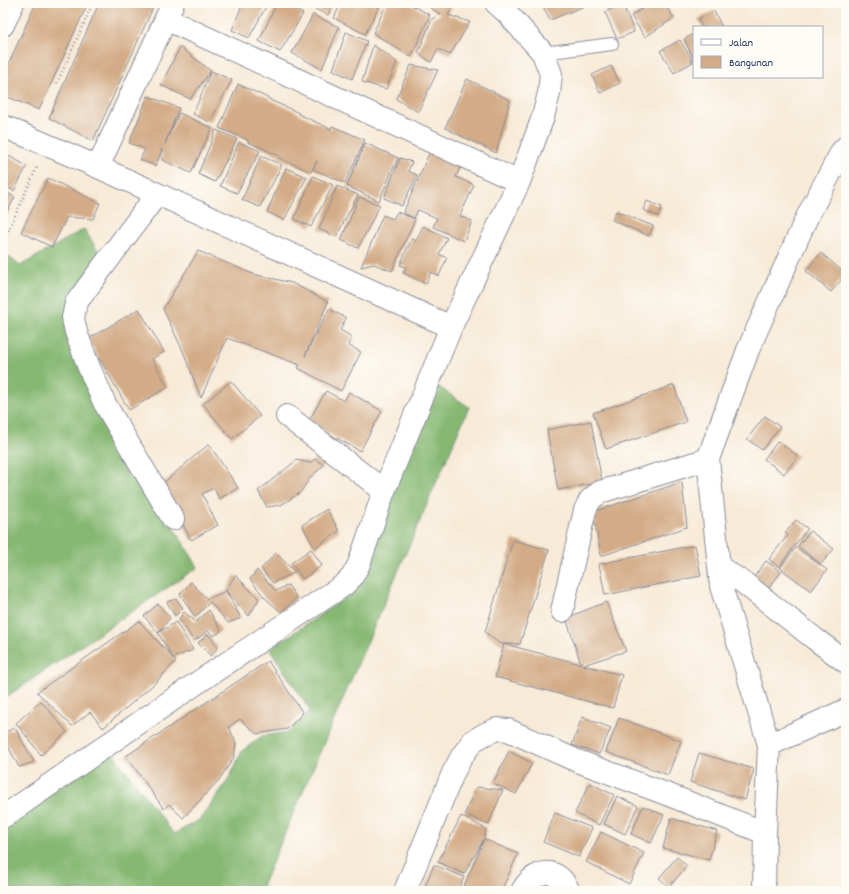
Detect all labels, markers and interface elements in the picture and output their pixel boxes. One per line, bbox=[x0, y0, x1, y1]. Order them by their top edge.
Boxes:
legend bbox=[693, 26, 823, 78]
text: Jalan bbox=[729, 35, 753, 52]
text: Bangunan bbox=[729, 55, 773, 72]

